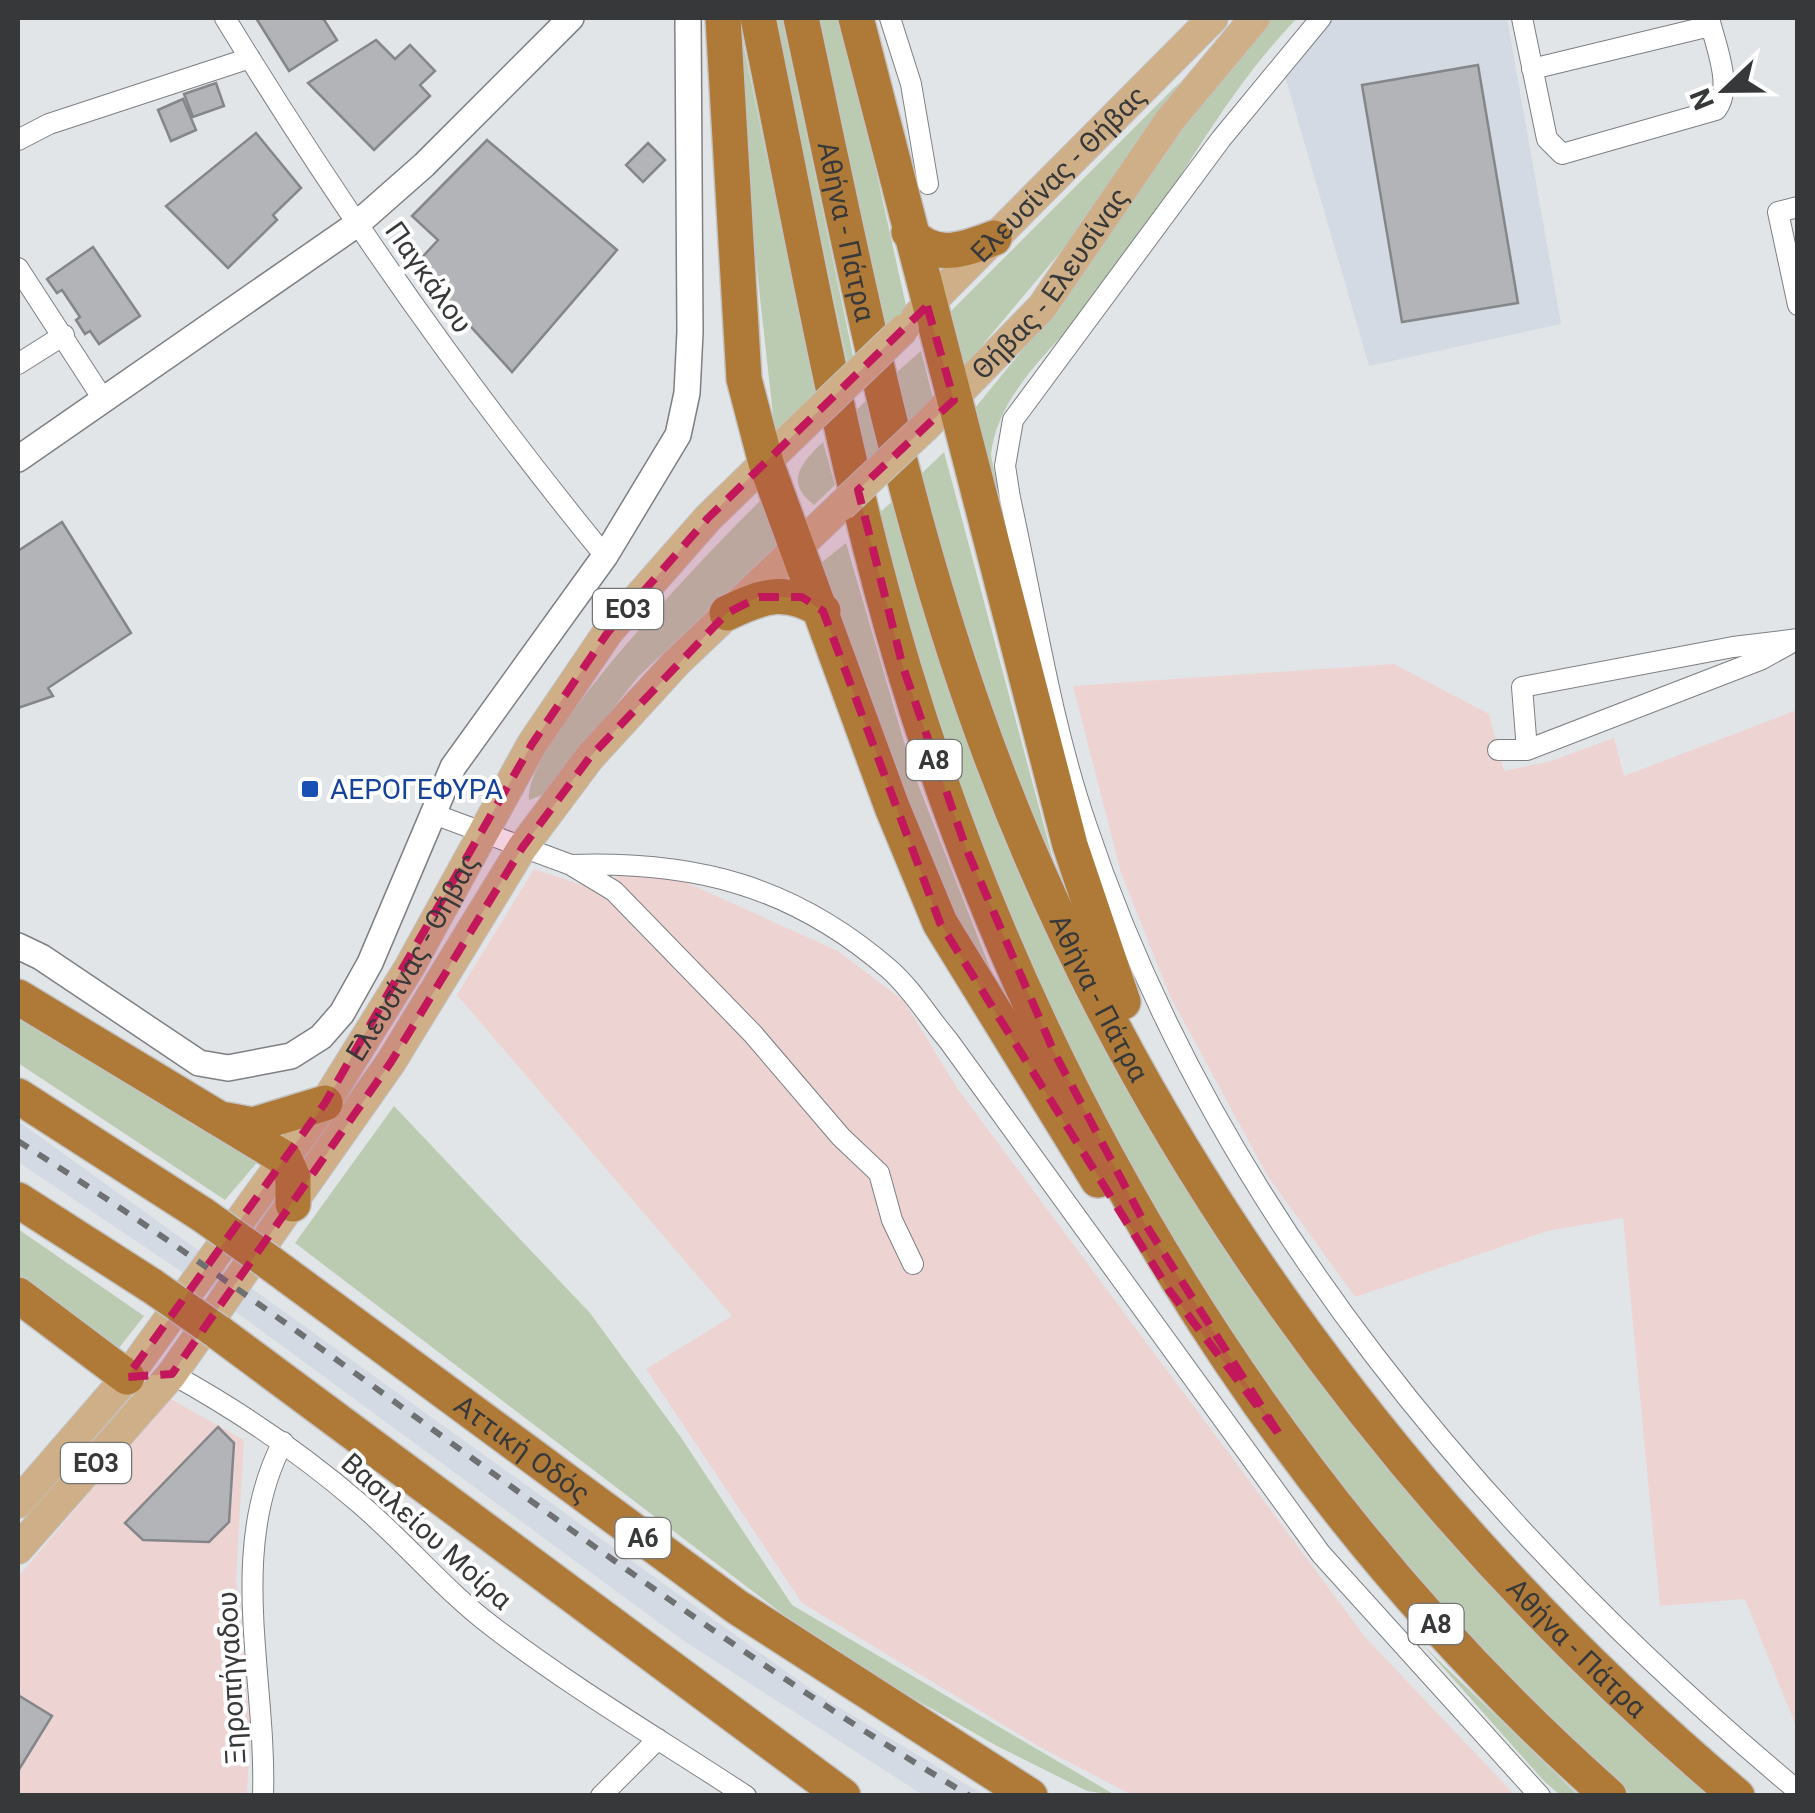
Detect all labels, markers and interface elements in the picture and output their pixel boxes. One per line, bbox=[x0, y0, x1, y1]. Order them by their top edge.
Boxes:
north arrow bbox=[1675, 40, 1775, 140]
street label: Ελευσίνας - Θήβας bbox=[964, 79, 1153, 269]
text: N bbox=[1683, 84, 1721, 115]
street label: Αθήνα - Πάτρα bbox=[811, 138, 882, 325]
street label: Θήβας - Ελευσίνας bbox=[965, 181, 1136, 386]
street label: Παγκάλου bbox=[378, 215, 479, 339]
road number: ΕΟ3 bbox=[593, 589, 663, 629]
road number: Α8 bbox=[906, 740, 962, 780]
place label: ΑΕΡΟΓΕΦΥΡΑ bbox=[330, 773, 503, 806]
marker: ΑΕΡΟΓΕΦΥΡΑ bbox=[299, 778, 321, 800]
street label: Ελευσίνας - Θήβας bbox=[339, 847, 486, 1067]
street label: Αθήνα - Πάτρα bbox=[1043, 909, 1156, 1087]
street label: Αττική Οδός bbox=[448, 1388, 597, 1510]
road number: ΕΟ3 bbox=[61, 1443, 131, 1483]
street label: Βασιλείου Μοίρα bbox=[335, 1446, 519, 1617]
road number: Α6 bbox=[616, 1518, 670, 1558]
street label: Αθήνα - Πάτρα bbox=[1500, 1572, 1653, 1724]
street label: Ξηροπήγαδου bbox=[210, 1591, 253, 1765]
road number: Α8 bbox=[1408, 1604, 1464, 1644]

